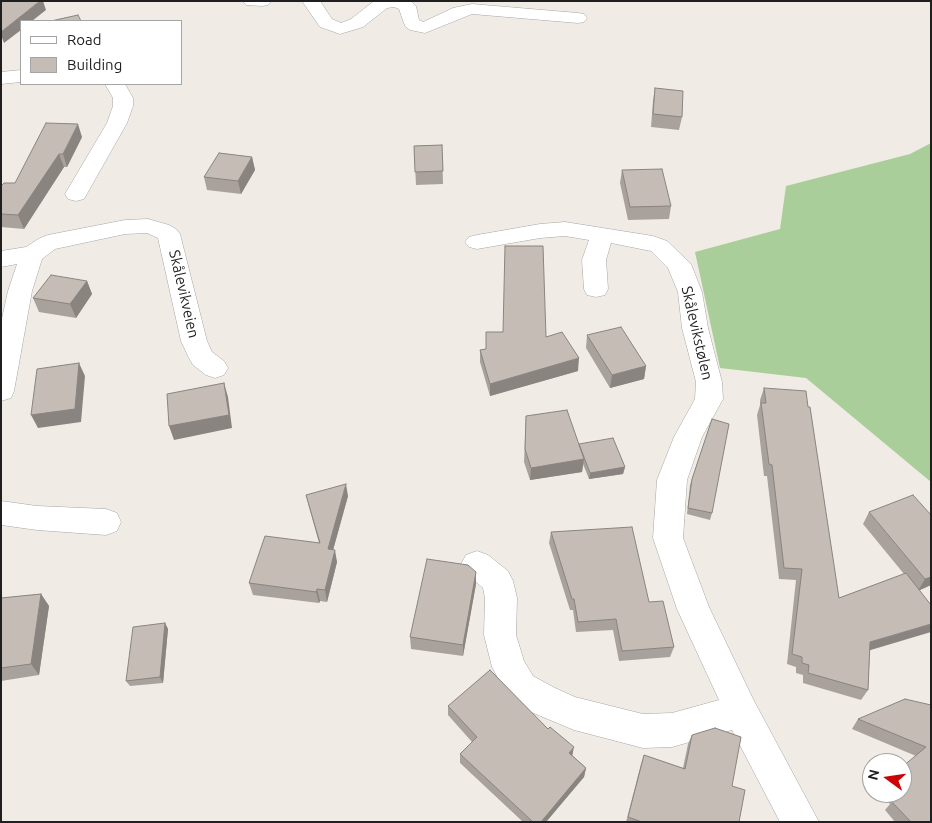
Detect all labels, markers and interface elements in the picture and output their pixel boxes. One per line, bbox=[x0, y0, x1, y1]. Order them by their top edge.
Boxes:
legend bbox=[20, 20, 182, 85]
text: Road bbox=[67, 31, 102, 48]
text: Building bbox=[67, 56, 122, 73]
street label: Skålevikveien bbox=[165, 248, 203, 340]
street label: Skålevikstølen bbox=[677, 284, 717, 382]
north arrow bbox=[862, 753, 912, 803]
text: N bbox=[864, 768, 882, 782]

